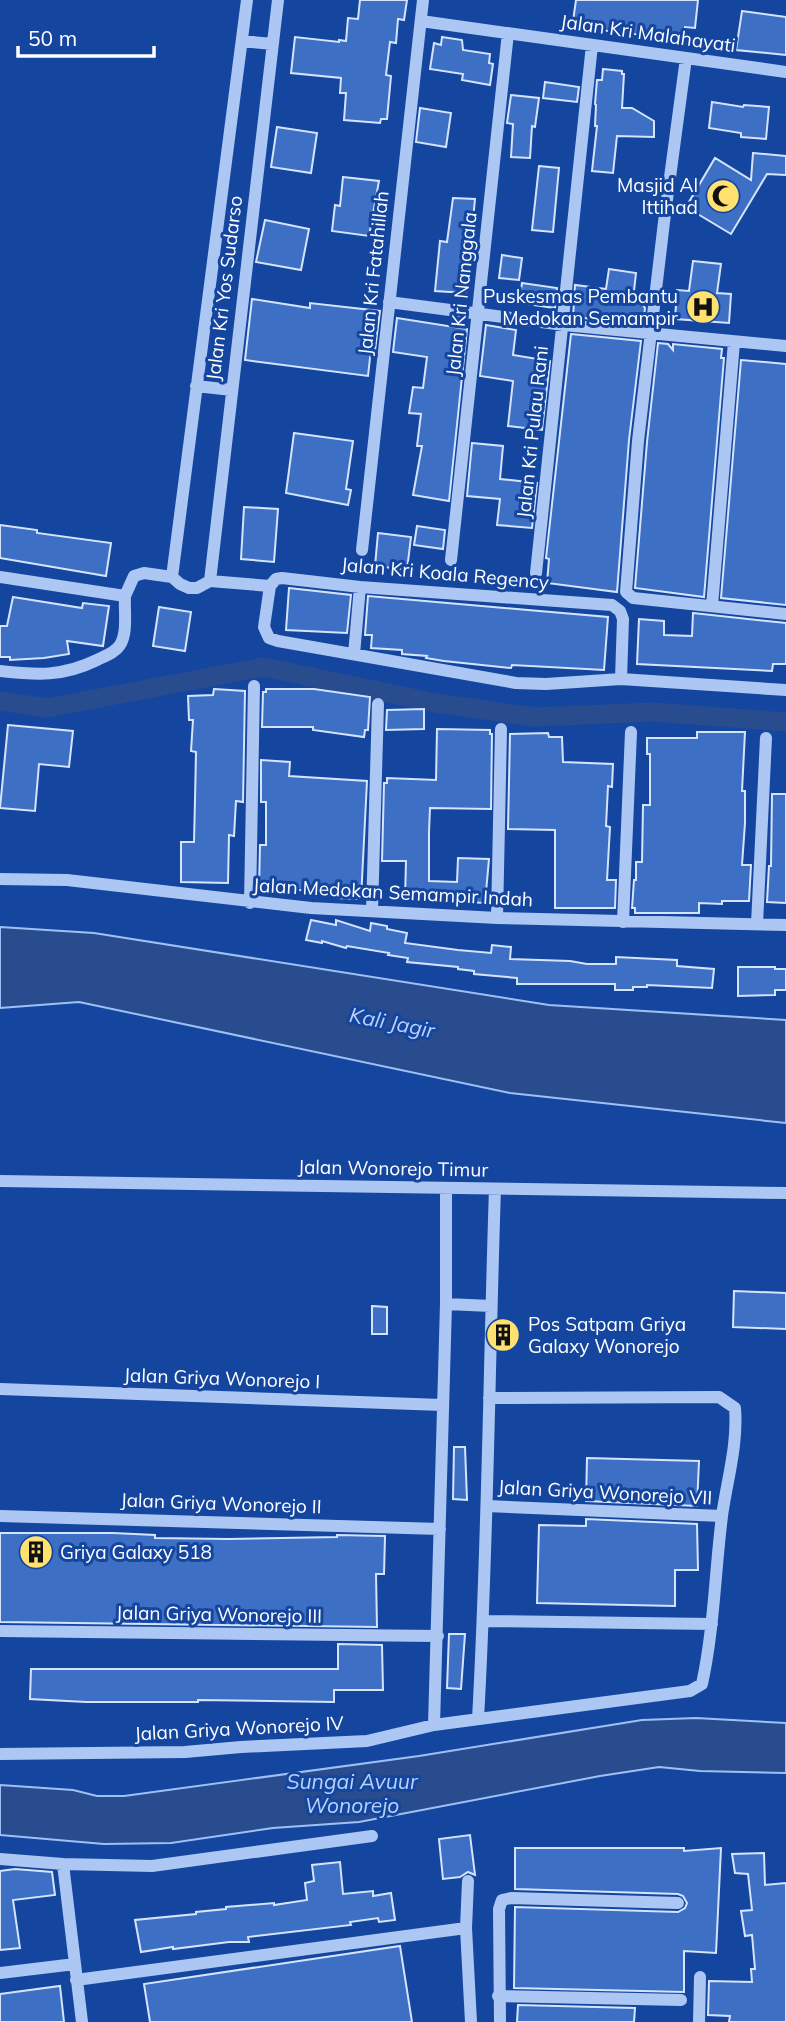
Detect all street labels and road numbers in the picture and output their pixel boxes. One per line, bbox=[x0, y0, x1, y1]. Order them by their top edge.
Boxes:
street label: Jalan Kri Malahayati bbox=[559, 9, 737, 57]
street label: Jalan Kri Fatahillah bbox=[352, 190, 394, 356]
street label: Jalan Kri Yos Sudarso bbox=[201, 194, 247, 382]
street label: Jalan Kri Nanggala bbox=[440, 211, 482, 377]
street label: Jalan Kri Pulau Rani bbox=[511, 345, 553, 519]
street label: Jalan Kri Koala Regency bbox=[340, 552, 550, 594]
street label: Jalan Medokan Semampir Indah bbox=[252, 873, 534, 911]
street label: Jalan Wonorejo Timur bbox=[298, 1154, 489, 1182]
street label: Jalan Griya Wonorejo I bbox=[123, 1363, 321, 1393]
street label: Jalan Griya Wonorejo VII bbox=[497, 1474, 713, 1510]
street label: Jalan Griya Wonorejo II bbox=[120, 1487, 322, 1519]
street label: Jalan Griya Wonorejo III bbox=[116, 1600, 322, 1628]
street label: Jalan Griya Wonorejo IV bbox=[134, 1710, 345, 1745]

